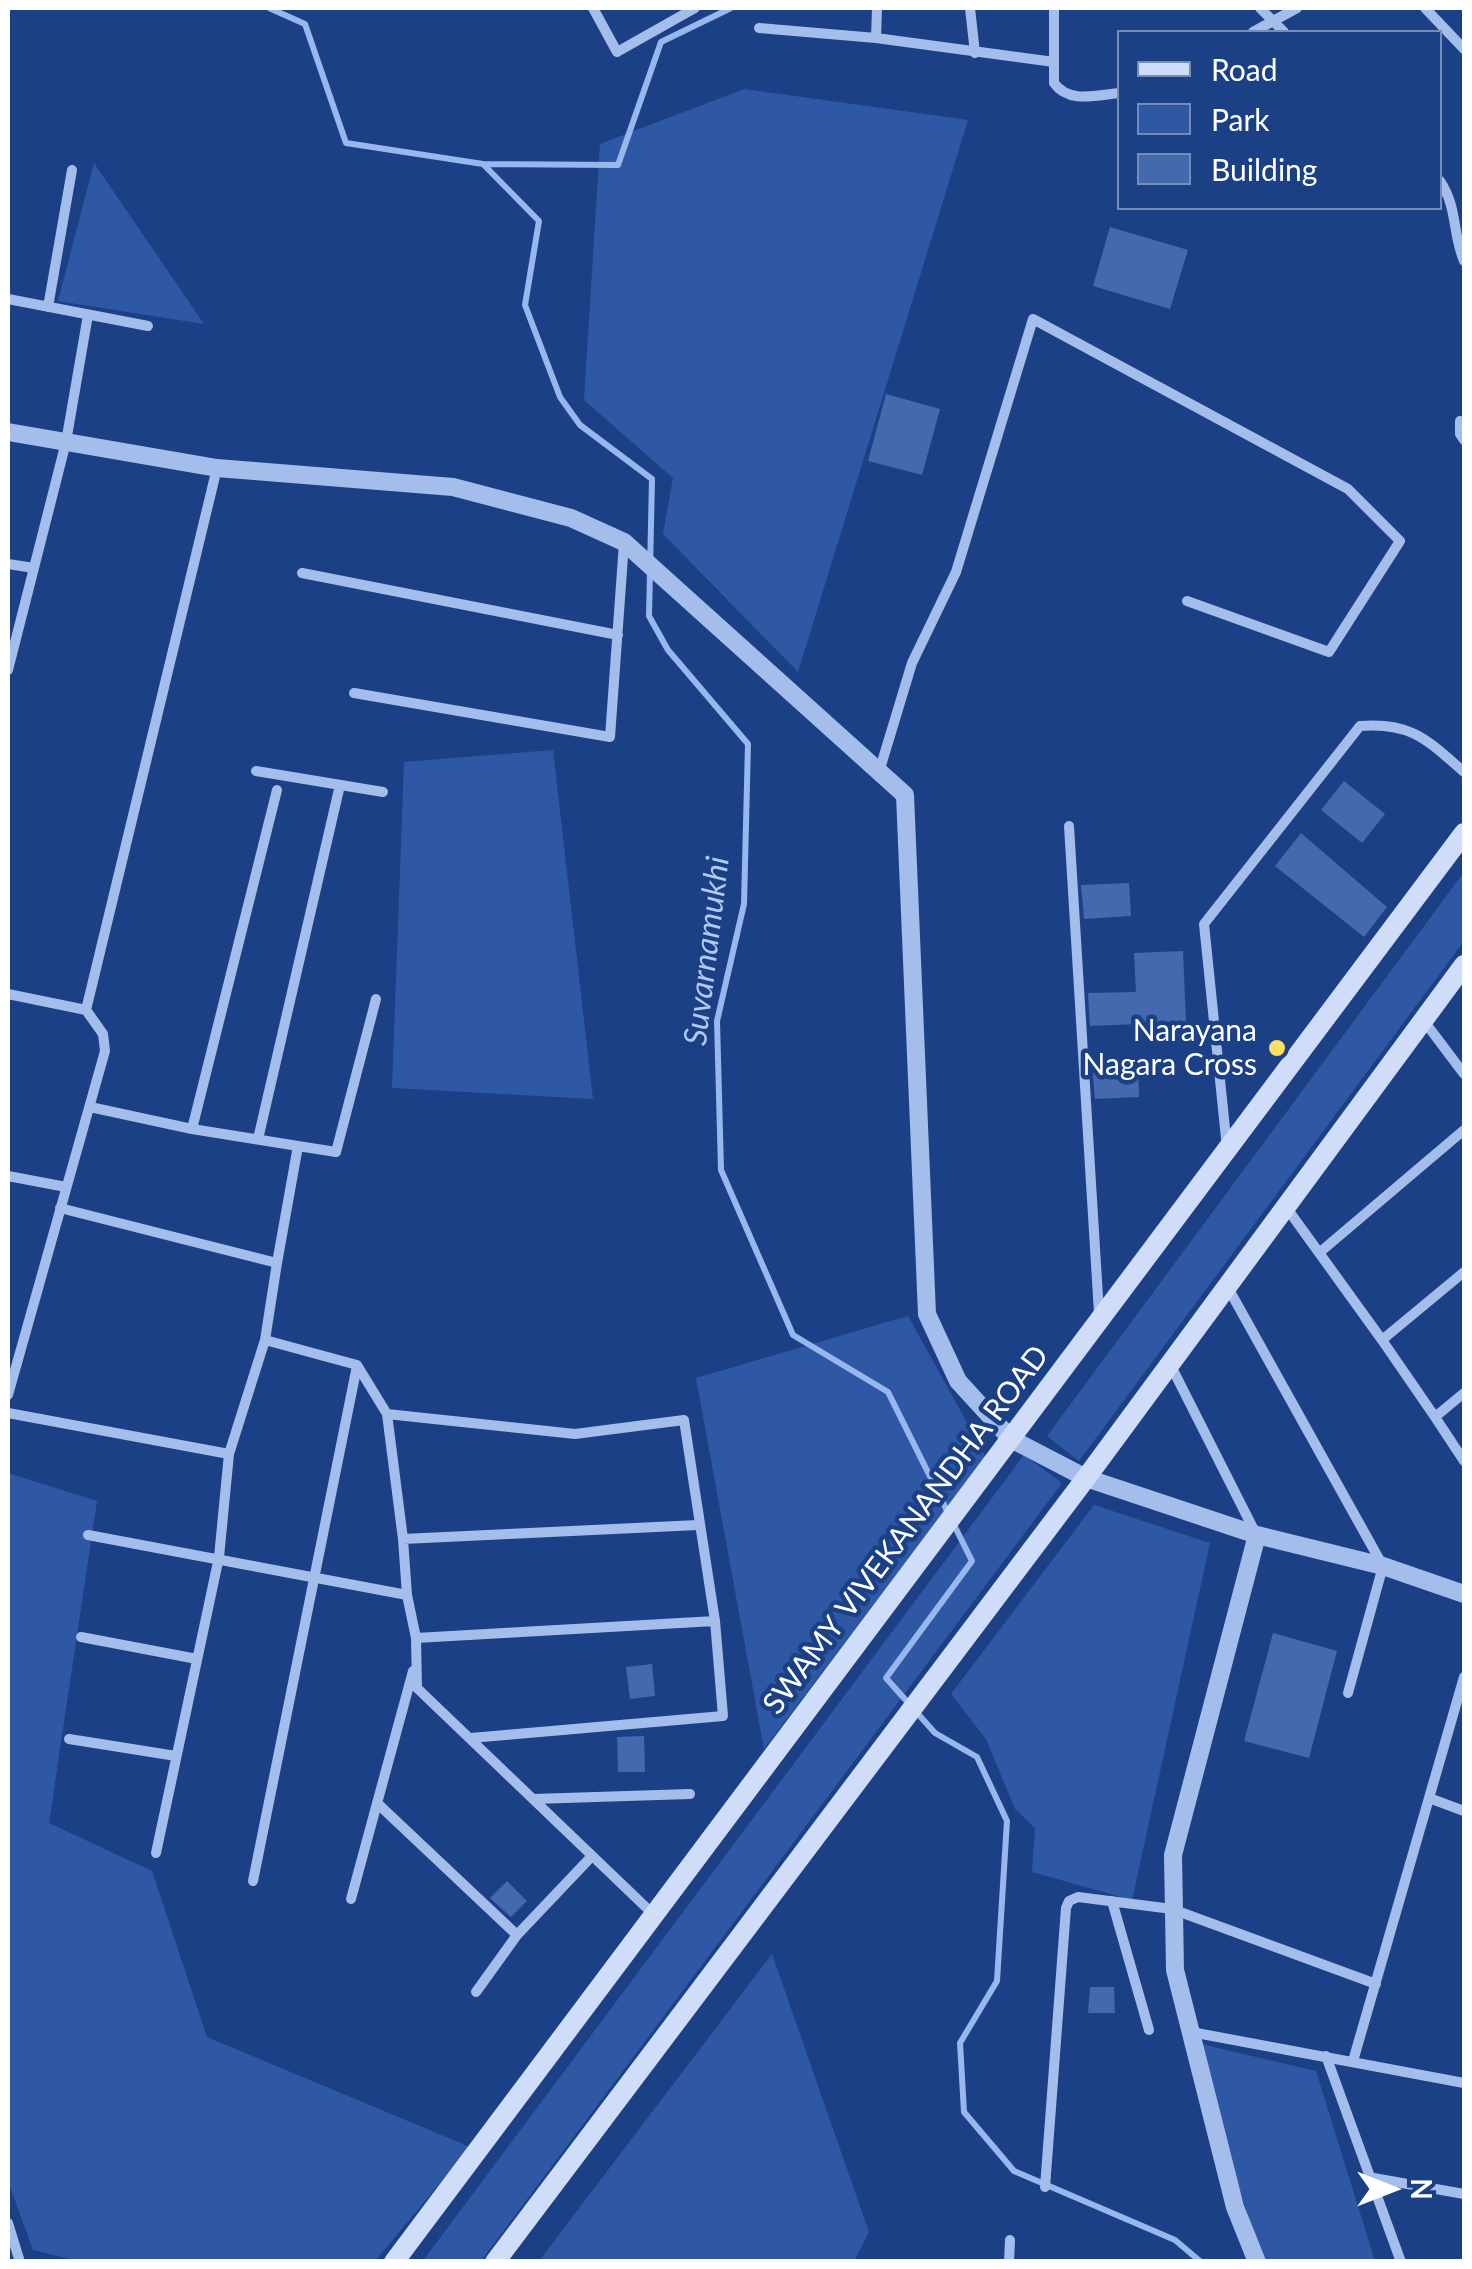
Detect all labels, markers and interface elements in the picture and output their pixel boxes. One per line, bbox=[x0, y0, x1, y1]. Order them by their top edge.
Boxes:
legend bbox=[1117, 30, 1442, 210]
text: Road bbox=[1211, 51, 1278, 87]
text: Park bbox=[1211, 101, 1270, 137]
text: Building bbox=[1211, 151, 1317, 187]
water label: Suvarnamukhi bbox=[676, 854, 738, 1048]
place label: Narayana Nagara Cross bbox=[1083, 1013, 1257, 1084]
marker: Narayana Nagara Cross bbox=[1266, 1037, 1288, 1059]
street label: SWAMY VIVEKANANDHA ROAD bbox=[756, 1339, 1056, 1721]
north arrow bbox=[1342, 2139, 1442, 2239]
text: N bbox=[1405, 2178, 1439, 2200]

